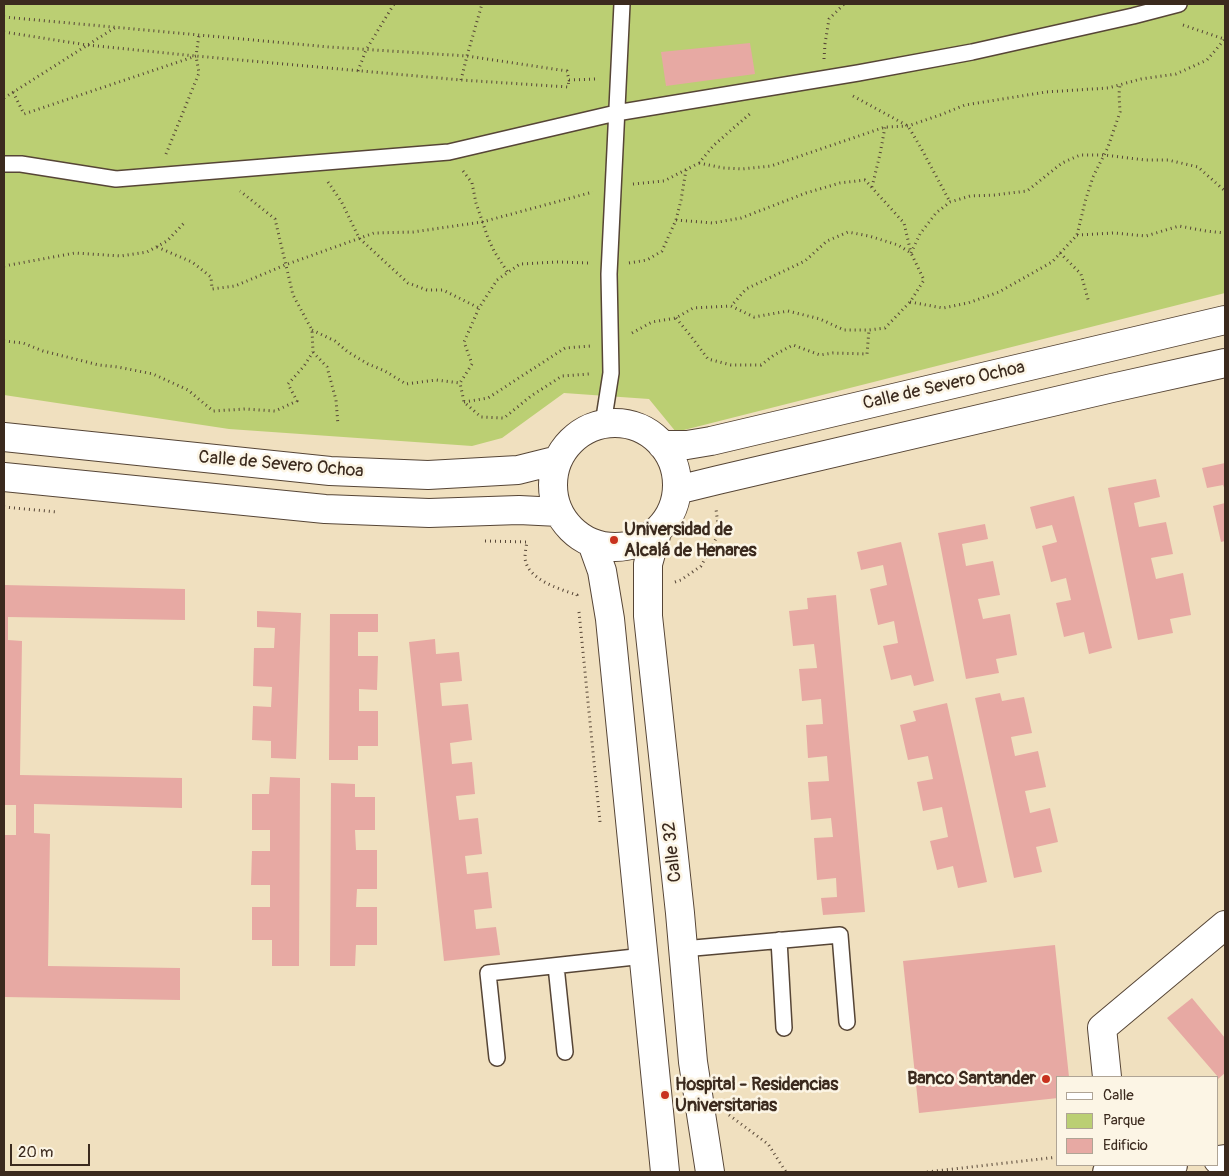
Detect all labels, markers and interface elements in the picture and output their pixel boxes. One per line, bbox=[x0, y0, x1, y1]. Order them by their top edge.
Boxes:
street label: Calle de Severo Ochoa bbox=[861, 357, 1027, 415]
street label: Calle de Severo Ochoa bbox=[198, 447, 364, 483]
place label: Universidad de Alcalá de Henares bbox=[624, 519, 757, 562]
marker: Universidad de Alcalá de Henares bbox=[608, 534, 620, 546]
street label: Calle 32 bbox=[659, 821, 687, 883]
place label: Banco Santander bbox=[907, 1068, 1036, 1090]
marker: Banco Santander bbox=[1040, 1073, 1052, 1085]
place label: Hospital - Residencias Universitarias bbox=[675, 1074, 838, 1116]
legend bbox=[1056, 1076, 1219, 1166]
text: Calle bbox=[1103, 1086, 1134, 1105]
marker: Hospital - Residencias Universitarias bbox=[659, 1089, 671, 1101]
text: Parque bbox=[1103, 1111, 1145, 1130]
scale bar bbox=[12, 1134, 92, 1166]
text: Edificio bbox=[1103, 1136, 1148, 1155]
text: 20 m bbox=[18, 1143, 53, 1162]

